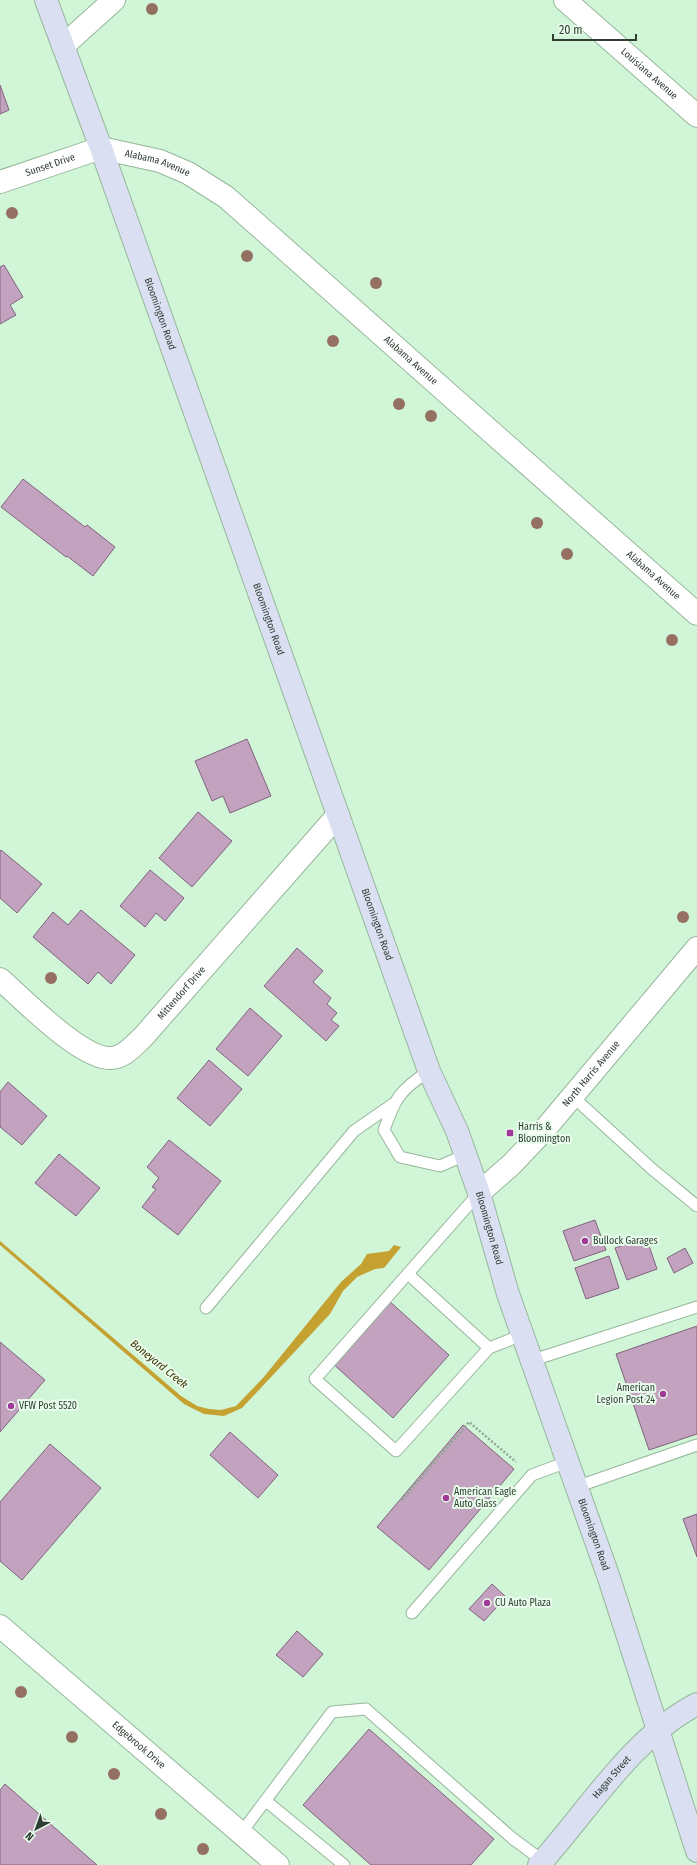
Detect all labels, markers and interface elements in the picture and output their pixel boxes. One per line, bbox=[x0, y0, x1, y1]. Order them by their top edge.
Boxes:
scale bar bbox=[553, 16, 636, 42]
text: 20 m bbox=[559, 23, 583, 37]
street label: Louisiana Avenue bbox=[618, 46, 680, 102]
street label: Alabama Avenue bbox=[124, 147, 192, 179]
street label: Sunset Drive bbox=[24, 151, 77, 179]
street label: Bloomington Road bbox=[142, 276, 178, 352]
street label: Alabama Avenue bbox=[381, 333, 440, 388]
street label: Alabama Avenue bbox=[624, 548, 683, 602]
street label: Bloomington Road bbox=[250, 582, 287, 657]
street label: Bloomington Road bbox=[359, 887, 395, 962]
street label: Mittendorf Drive bbox=[155, 964, 208, 1022]
street label: North Harris Avenue bbox=[560, 1038, 623, 1110]
place label: Harris & Bloomington bbox=[518, 1121, 570, 1145]
marker: Harris & Bloomington bbox=[505, 1128, 515, 1138]
street label: Bloomington Road bbox=[473, 1190, 505, 1266]
place label: Bullock Garages bbox=[593, 1235, 658, 1247]
marker: Bullock Garages bbox=[580, 1236, 590, 1246]
water label: Boneyard Creek bbox=[128, 1337, 191, 1391]
place label: American Legion Post 24 bbox=[597, 1382, 655, 1406]
marker: American Legion Post 24 bbox=[658, 1389, 668, 1399]
place label: VFW Post 5520 bbox=[19, 1400, 77, 1412]
marker: VFW Post 5520 bbox=[6, 1401, 16, 1411]
place label: American Eagle Auto Glass bbox=[454, 1486, 516, 1510]
marker: American Eagle Auto Glass bbox=[441, 1493, 451, 1503]
street label: Bloomington Road bbox=[575, 1497, 612, 1572]
place label: CU Auto Plaza bbox=[495, 1597, 551, 1609]
marker: CU Auto Plaza bbox=[482, 1598, 492, 1608]
street label: Edgebrook Drive bbox=[110, 1719, 168, 1772]
street label: Hagan Street bbox=[590, 1753, 634, 1801]
north arrow bbox=[16, 1809, 56, 1849]
text: N bbox=[23, 1829, 37, 1843]

